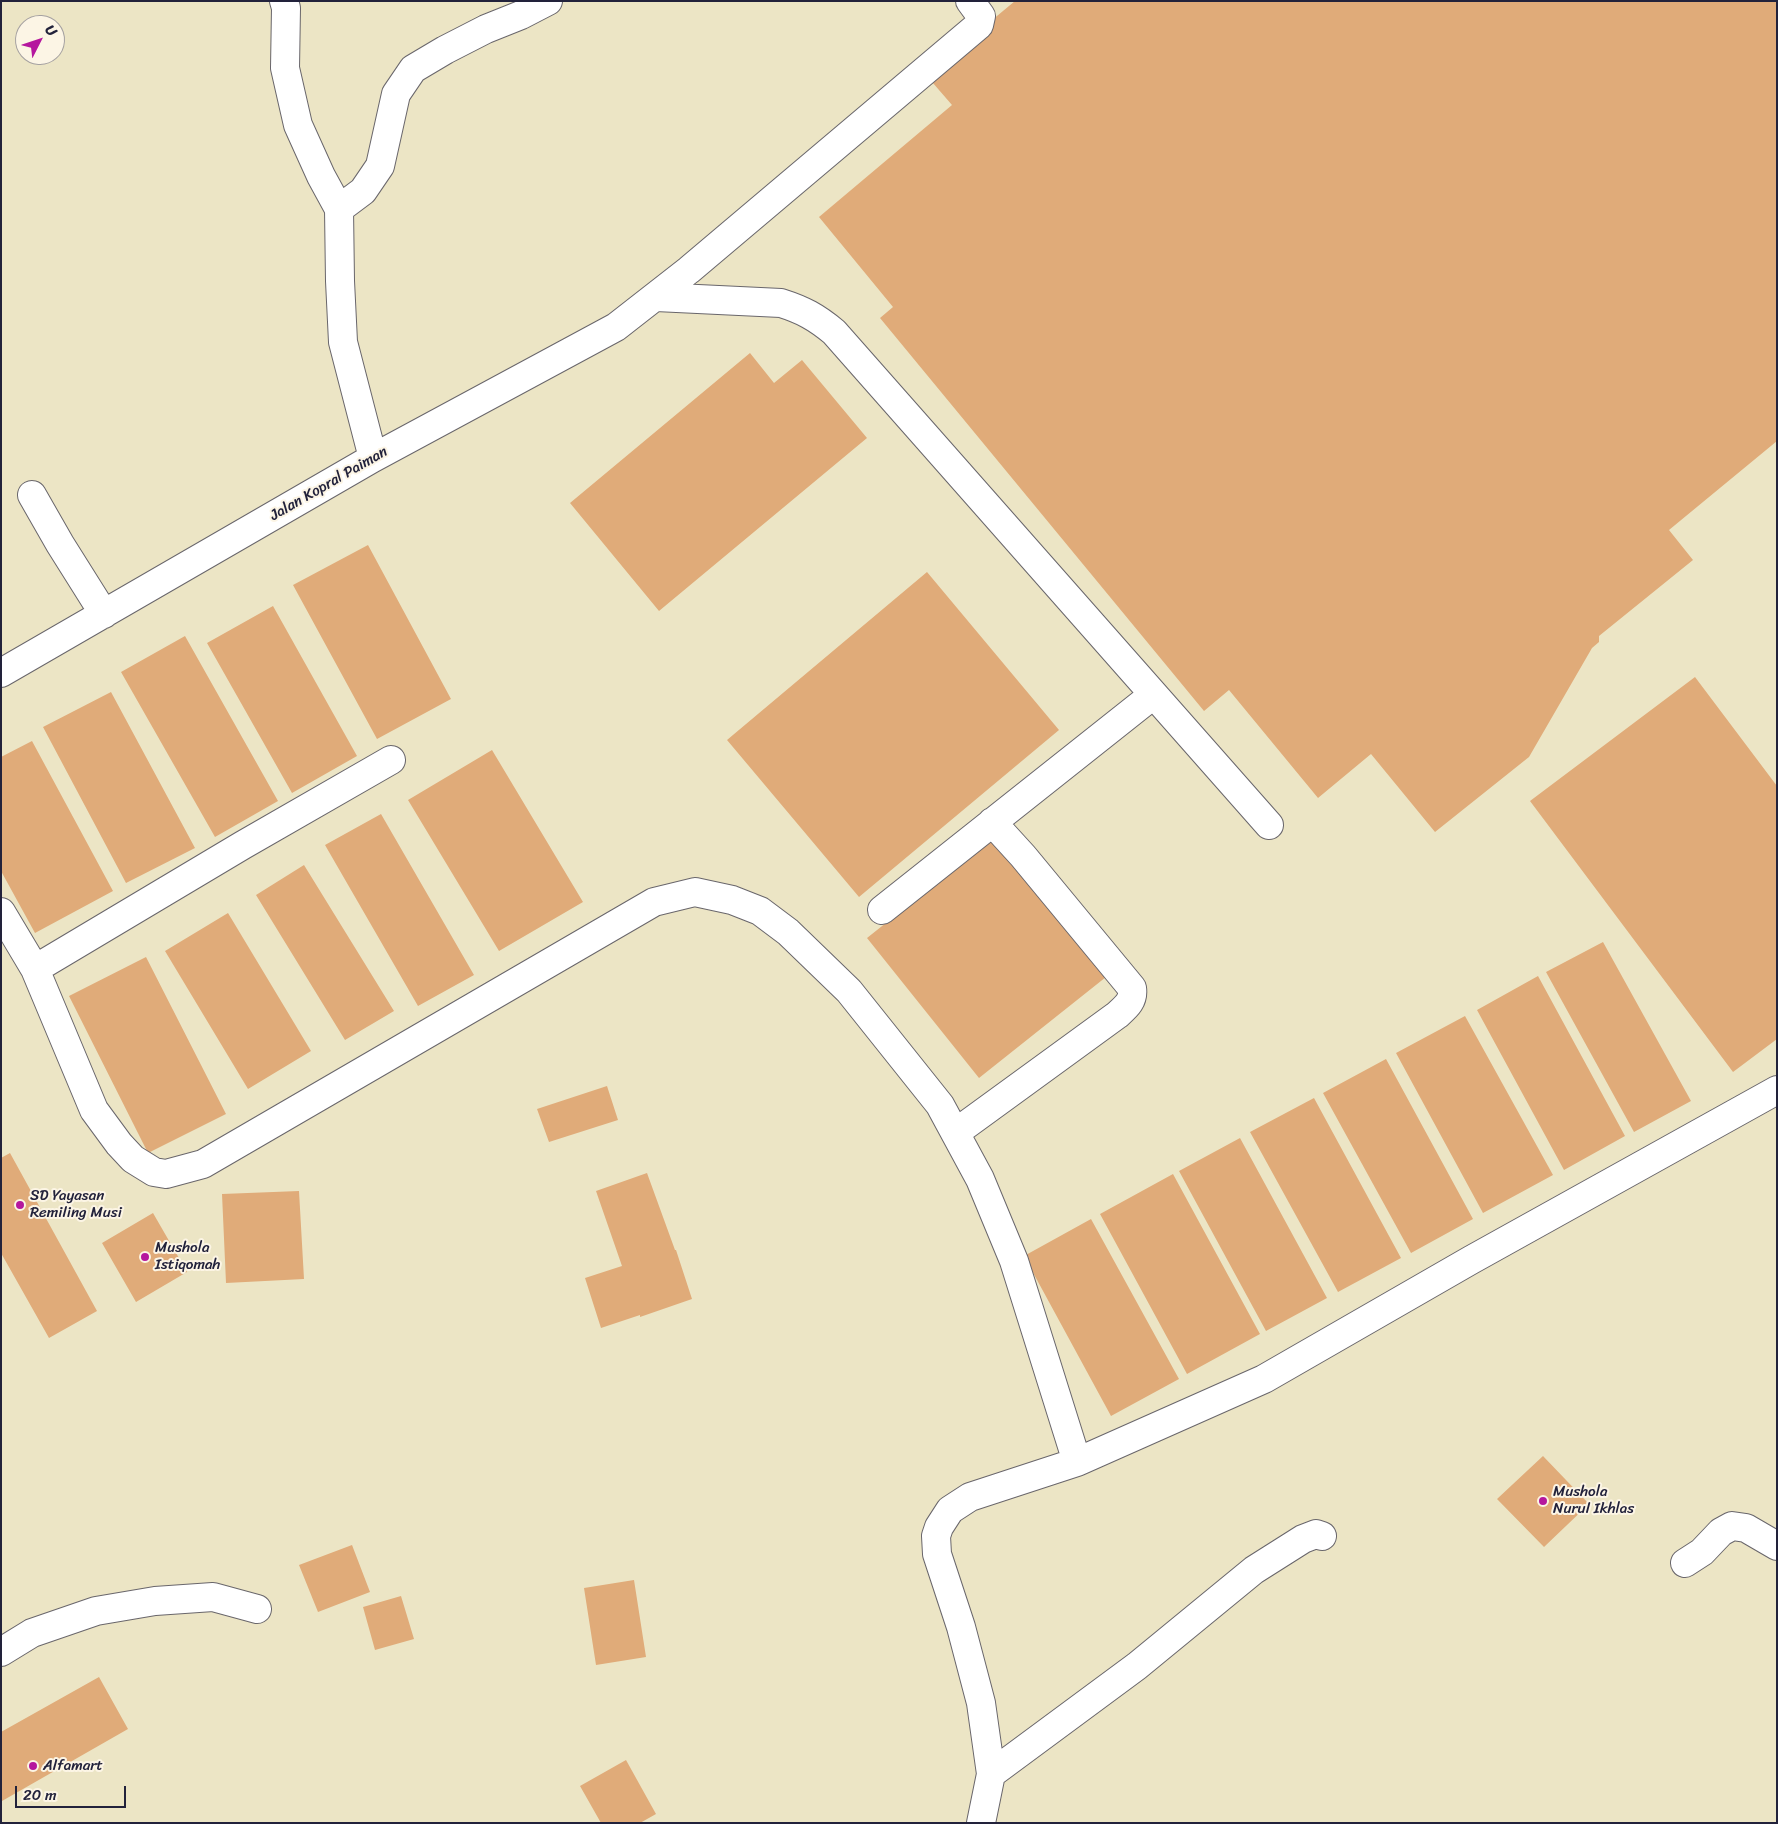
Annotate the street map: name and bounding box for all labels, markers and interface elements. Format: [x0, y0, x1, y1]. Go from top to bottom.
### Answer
north arrow [15, 15, 65, 65]
text: U [38, 19, 63, 42]
street label: Jalan Kopral Paiman [267, 443, 391, 525]
place label: SD Yayasan Remiling Musi [30, 1187, 122, 1222]
marker: SD Yayasan Remiling Musi [14, 1199, 26, 1211]
place label: Mushola Istiqomah [155, 1239, 220, 1274]
marker: Mushola Istiqomah [139, 1251, 151, 1263]
place label: Mushola Nurul Ikhlas [1553, 1483, 1634, 1518]
marker: Mushola Nurul Ikhlas [1537, 1495, 1549, 1507]
place label: Alfamart [43, 1757, 103, 1775]
marker: Alfamart [27, 1760, 39, 1772]
scale bar [18, 1776, 129, 1808]
text: 20 m [23, 1782, 57, 1808]

